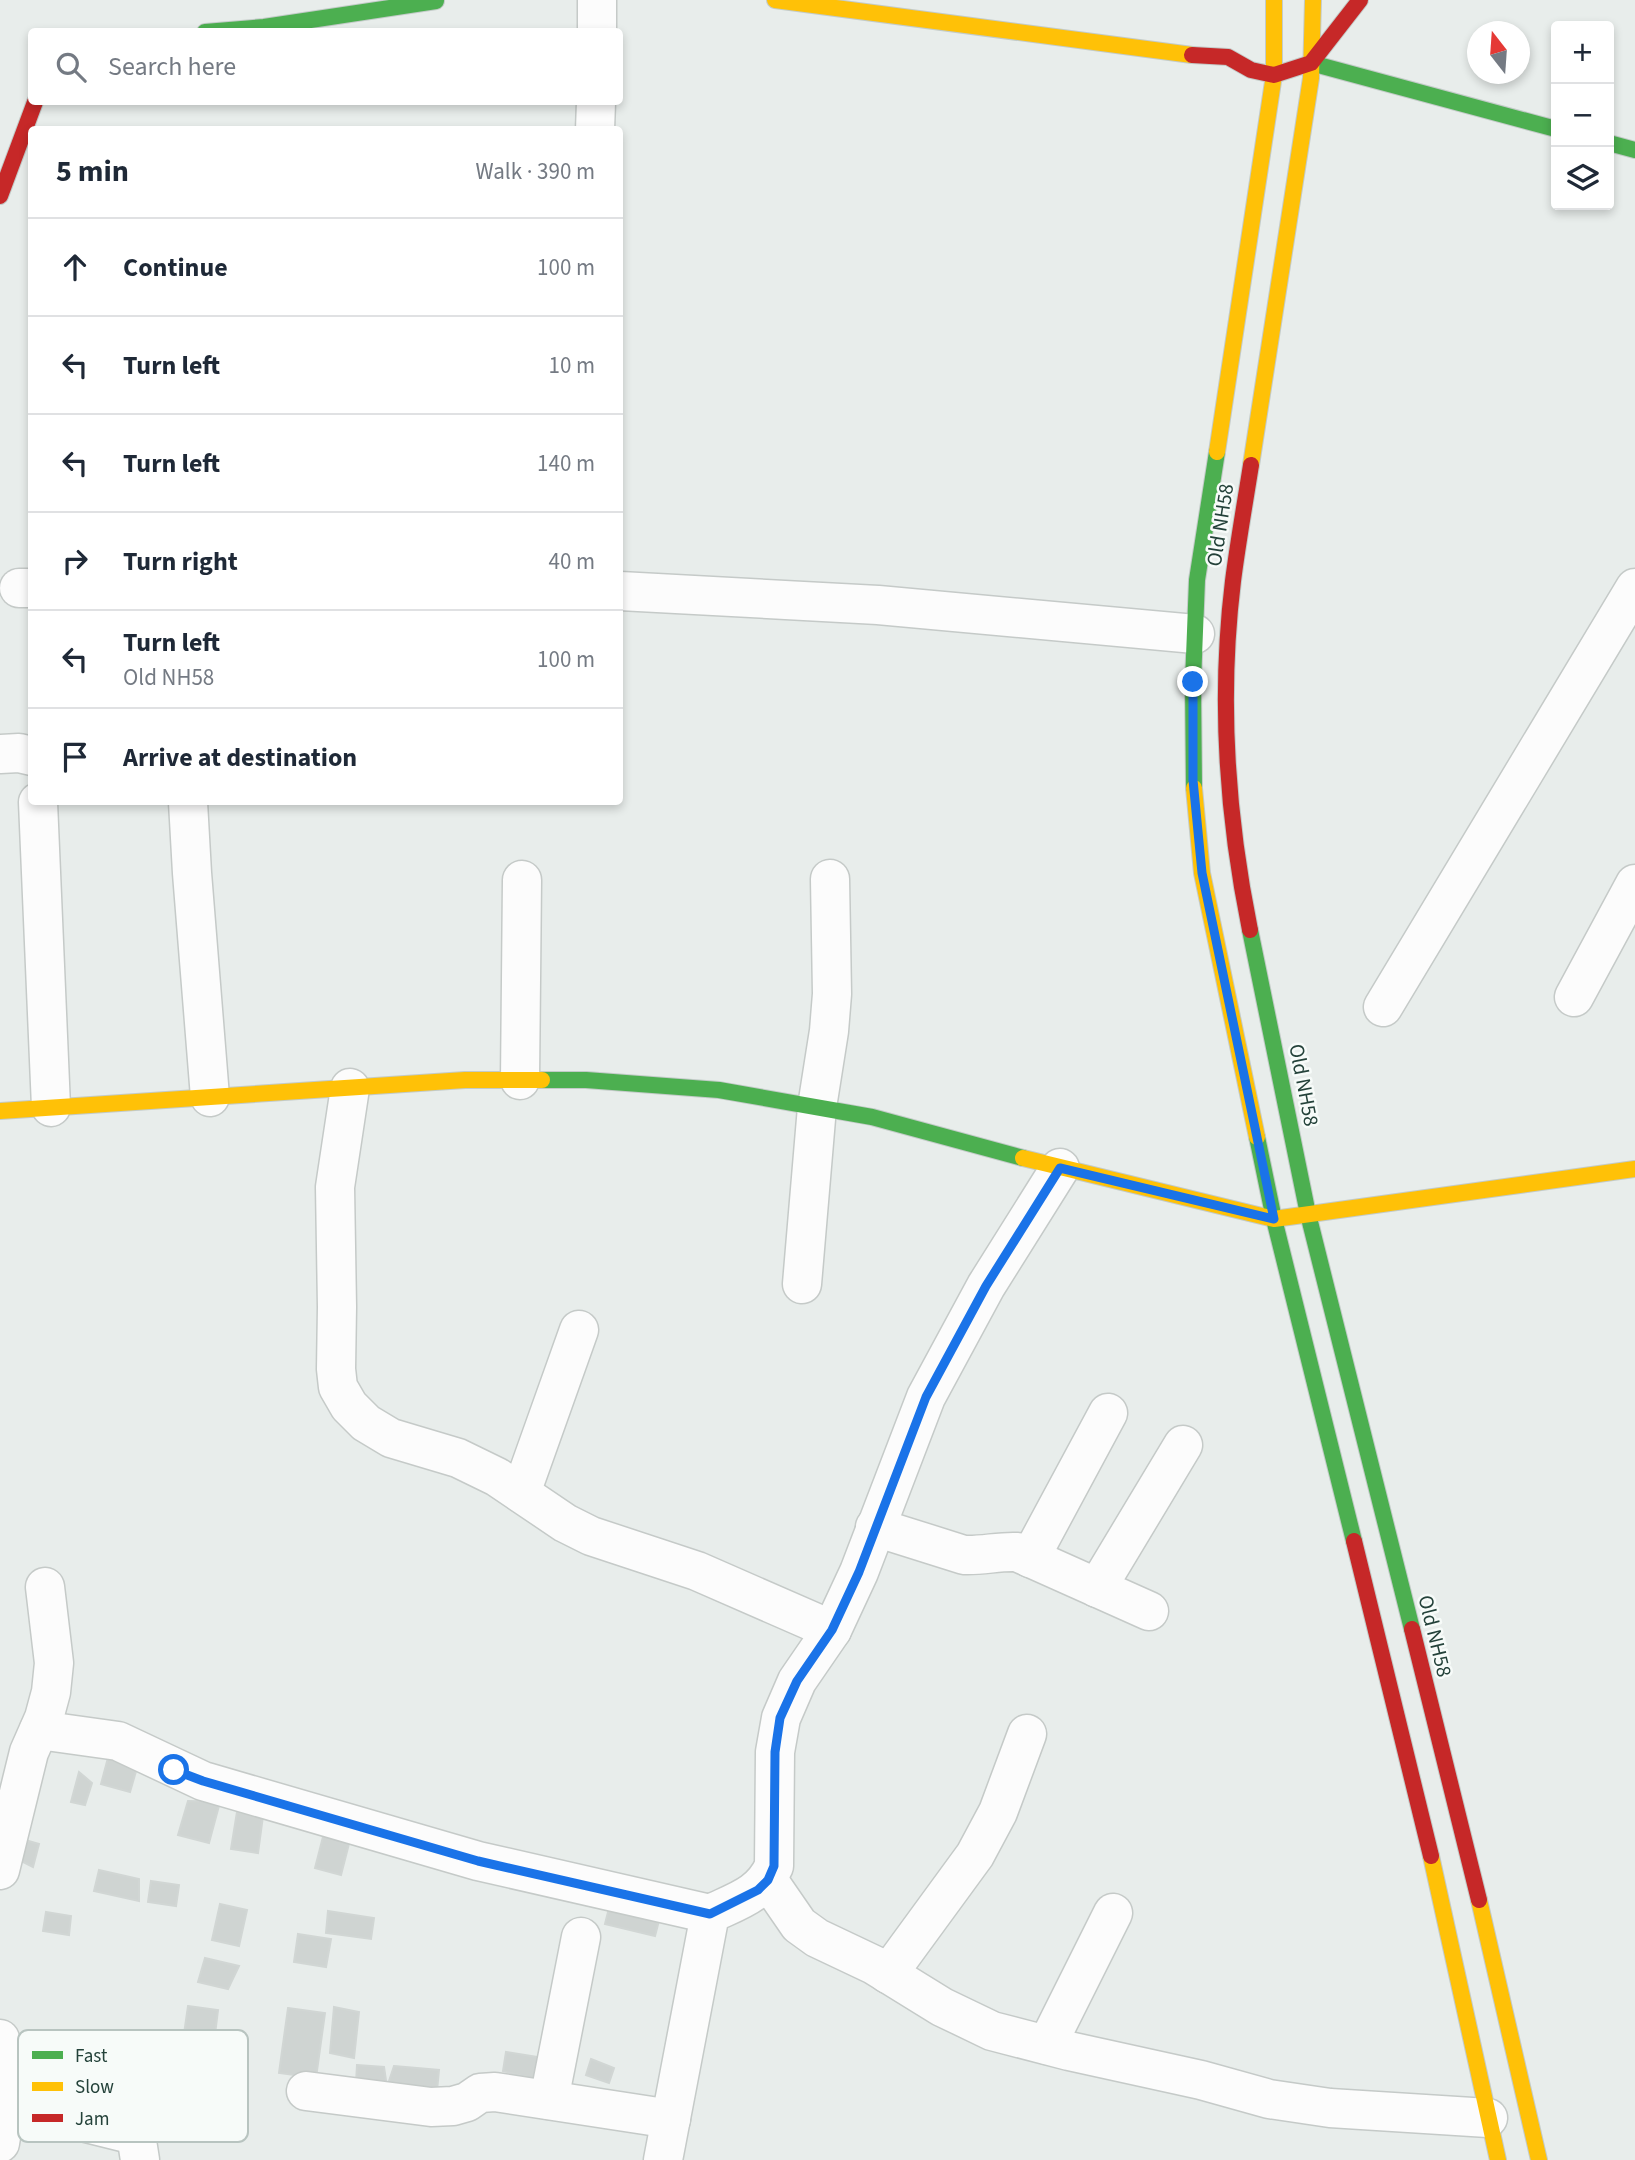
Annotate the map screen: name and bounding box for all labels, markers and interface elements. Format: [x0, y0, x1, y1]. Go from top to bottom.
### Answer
north arrow [1467, 21, 1530, 84]
map controls [1551, 21, 1614, 210]
button: + [1551, 21, 1614, 84]
search box [28, 28, 623, 105]
icon: search [52, 48, 90, 86]
text: Search here [108, 48, 236, 85]
button: − [1551, 84, 1614, 147]
button: layers [1551, 147, 1614, 210]
text: 5 min [56, 150, 129, 193]
text: Walk · 390 m [476, 155, 595, 188]
icon: ahead [56, 248, 94, 286]
text: Continue [123, 249, 228, 286]
text: 100 m [537, 251, 595, 284]
icon: left [56, 346, 94, 384]
text: Turn left [123, 347, 220, 384]
text: 10 m [548, 349, 595, 382]
icon: left [56, 444, 94, 482]
text: Turn left [123, 445, 220, 482]
text: 140 m [537, 447, 595, 480]
street label: Old NH58 [1199, 482, 1241, 568]
icon: right [56, 542, 94, 580]
text: Turn right [123, 543, 238, 580]
text: 40 m [548, 545, 595, 578]
text: Turn left [123, 624, 220, 661]
icon: left [56, 640, 94, 678]
text: 100 m [537, 643, 595, 676]
text: Old NH58 [123, 661, 214, 694]
route end [1177, 666, 1208, 697]
icon: arrive [56, 738, 94, 776]
text: Arrive at destination [123, 739, 357, 776]
street label: Old NH58 [1281, 1041, 1327, 1129]
street label: Old NH58 [1410, 1592, 1460, 1680]
route start [158, 1754, 189, 1785]
legend [18, 2030, 248, 2142]
text: Fast [75, 2043, 108, 2070]
text: Slow [75, 2074, 114, 2101]
text: Jam [75, 2106, 109, 2133]

